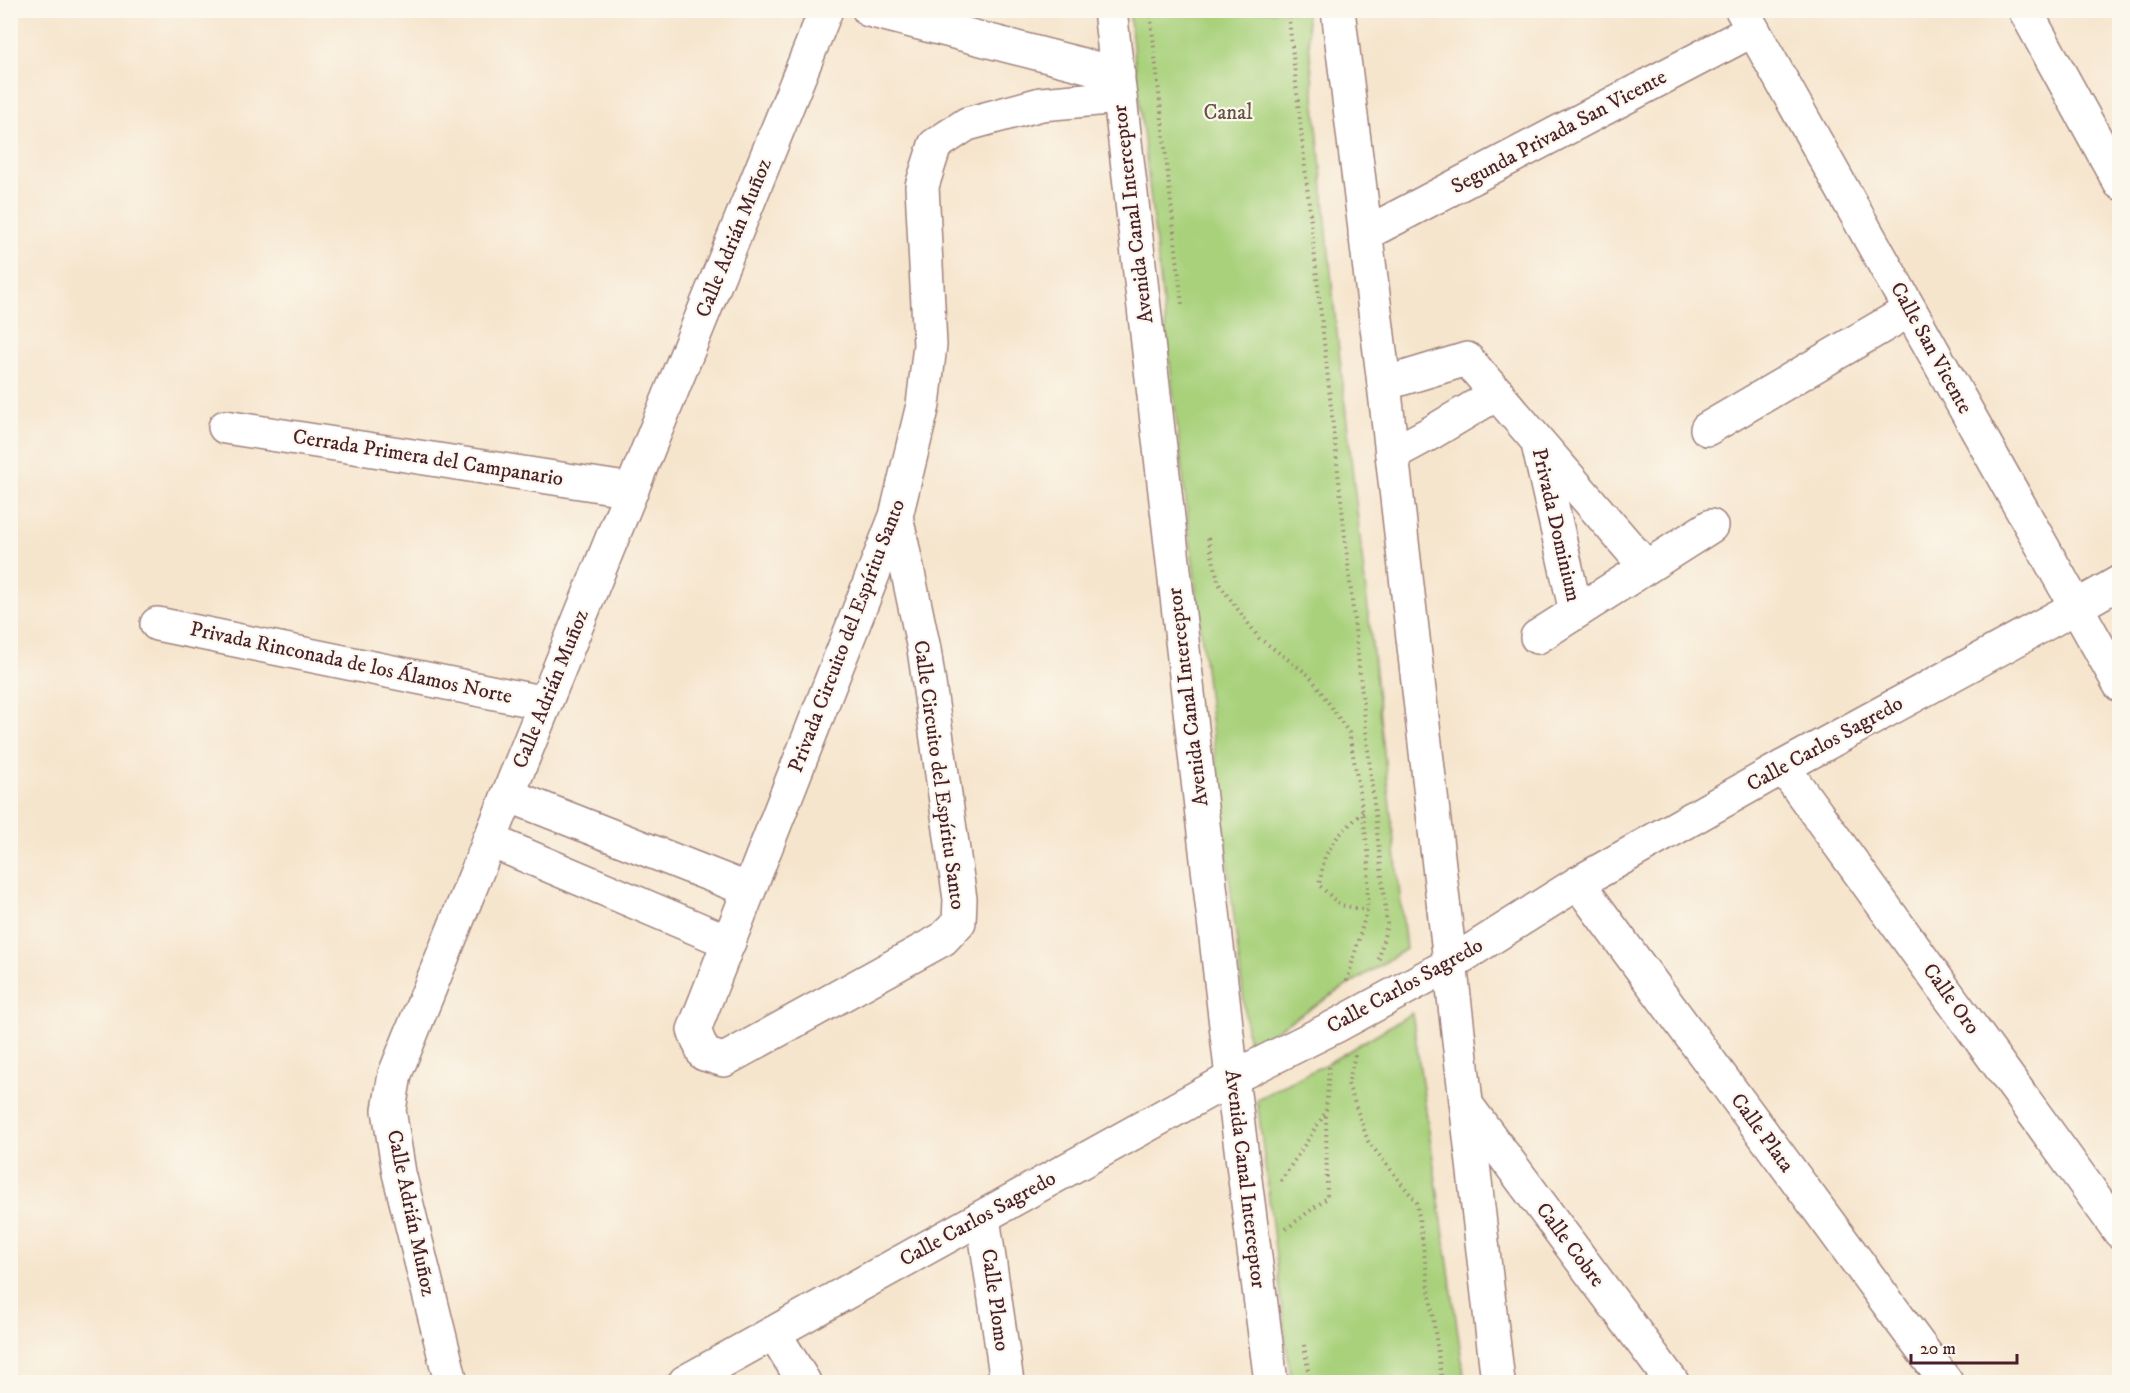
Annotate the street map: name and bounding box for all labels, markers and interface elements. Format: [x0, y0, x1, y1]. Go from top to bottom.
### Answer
street label: Segunda Privada San Vicente [1447, 64, 1671, 200]
park label: Canal [1203, 100, 1253, 126]
street label: Avenida Canal Interceptor [1107, 103, 1159, 325]
street label: Calle Adrián Muñoz [690, 155, 778, 321]
street label: Calle San Vicente [1884, 278, 1978, 419]
street label: Cerrada Primera del Campanario [291, 424, 565, 492]
street label: Privada Dominium [1526, 446, 1586, 605]
street label: Privada Circuito del Espíritu Santo [783, 496, 911, 776]
street label: Avenida Canal Interceptor [1162, 586, 1214, 808]
street label: Calle Adrián Muñoz [507, 606, 595, 772]
street label: Privada Rinconada de los Álamos Norte [188, 614, 515, 710]
street label: Calle Circuito del Espíritu Santo [907, 639, 971, 911]
street label: Calle Carlos Sagredo [1742, 690, 1908, 798]
street label: Calle Carlos Sagredo [1322, 932, 1488, 1040]
street label: Calle Oro [1917, 958, 1985, 1040]
street label: Avenida Canal Interceptor [1219, 1068, 1271, 1290]
street label: Calle Plata [1725, 1088, 1799, 1178]
street label: Calle Adrián Muñoz [381, 1127, 441, 1299]
street label: Calle Carlos Sagredo [895, 1165, 1061, 1273]
street label: Calle Cobre [1530, 1198, 1610, 1293]
street label: Calle Plomo [975, 1247, 1015, 1353]
scale bar [1911, 1327, 2018, 1365]
text: 20 m [1920, 1338, 1956, 1360]

